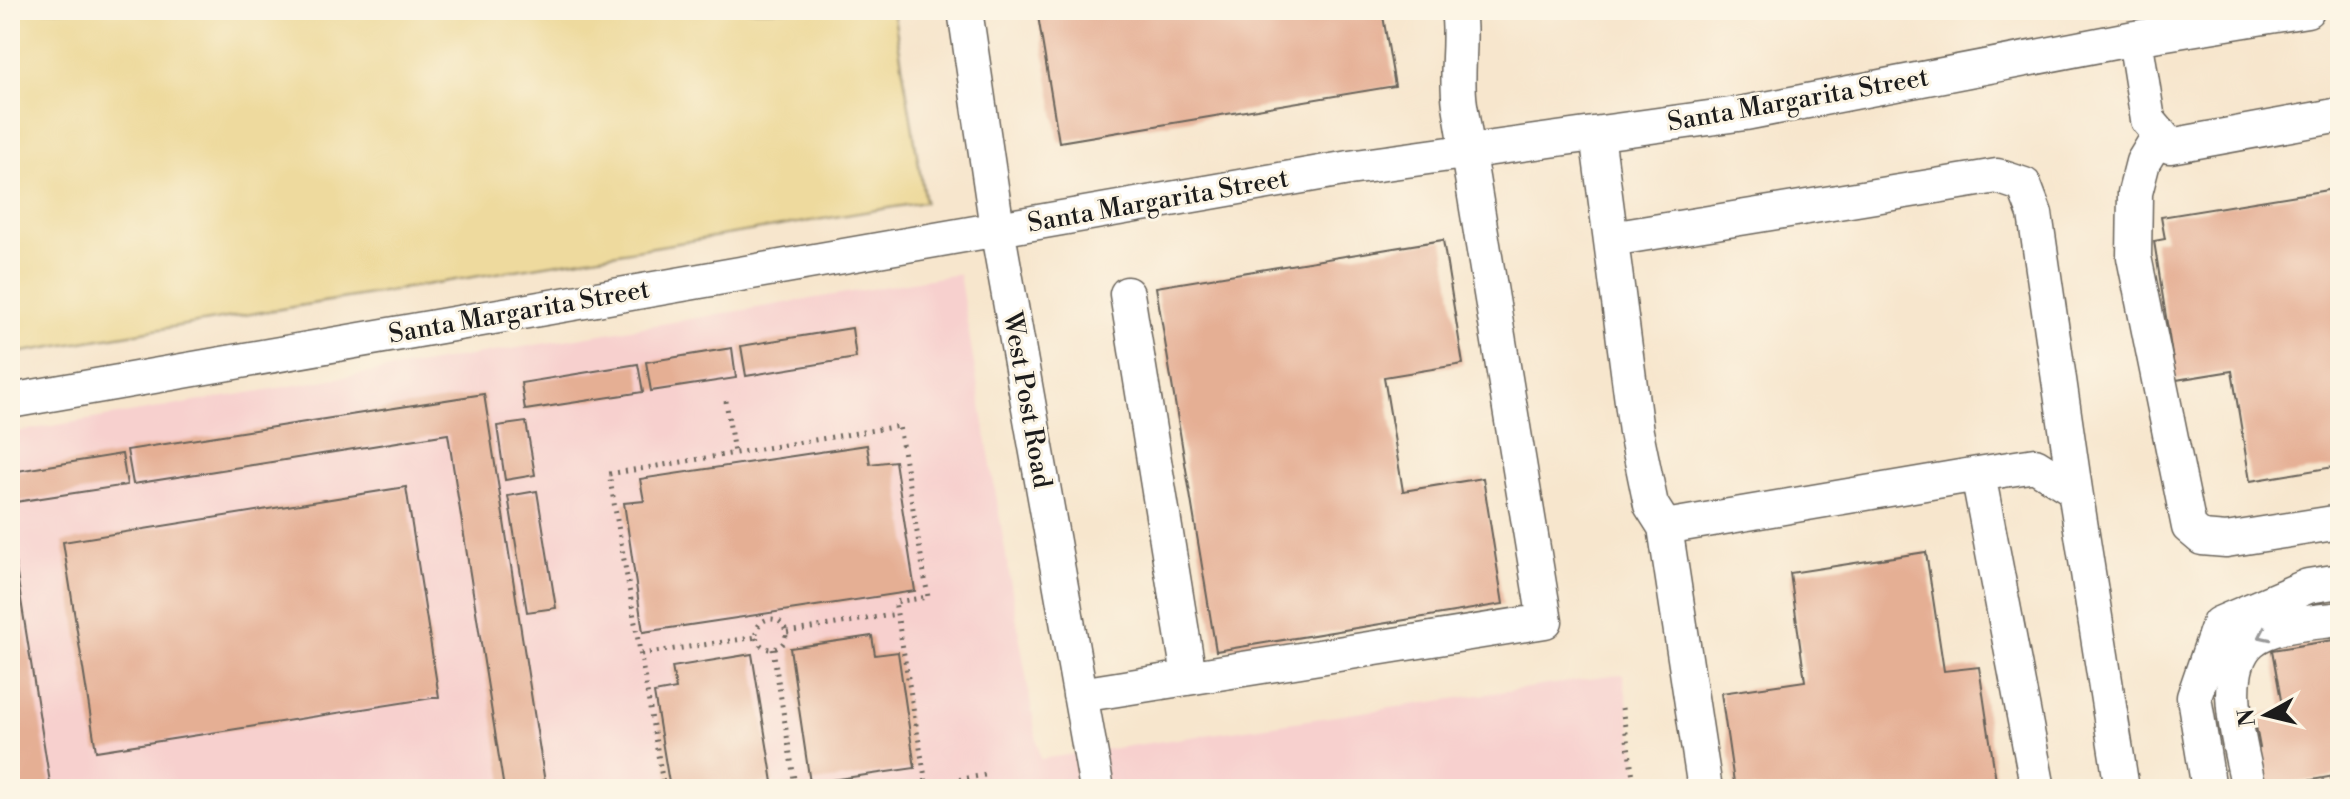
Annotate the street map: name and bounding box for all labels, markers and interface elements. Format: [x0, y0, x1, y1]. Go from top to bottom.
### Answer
street label: Santa Margarita Street [1665, 61, 1931, 139]
street label: Santa Margarita Street [1025, 162, 1291, 240]
street label: Santa Margarita Street [386, 273, 652, 351]
street label: West Post Road [996, 308, 1058, 491]
one-way arrow [2258, 625, 2273, 641]
north arrow [2226, 675, 2306, 755]
text: N [2233, 706, 2262, 728]

